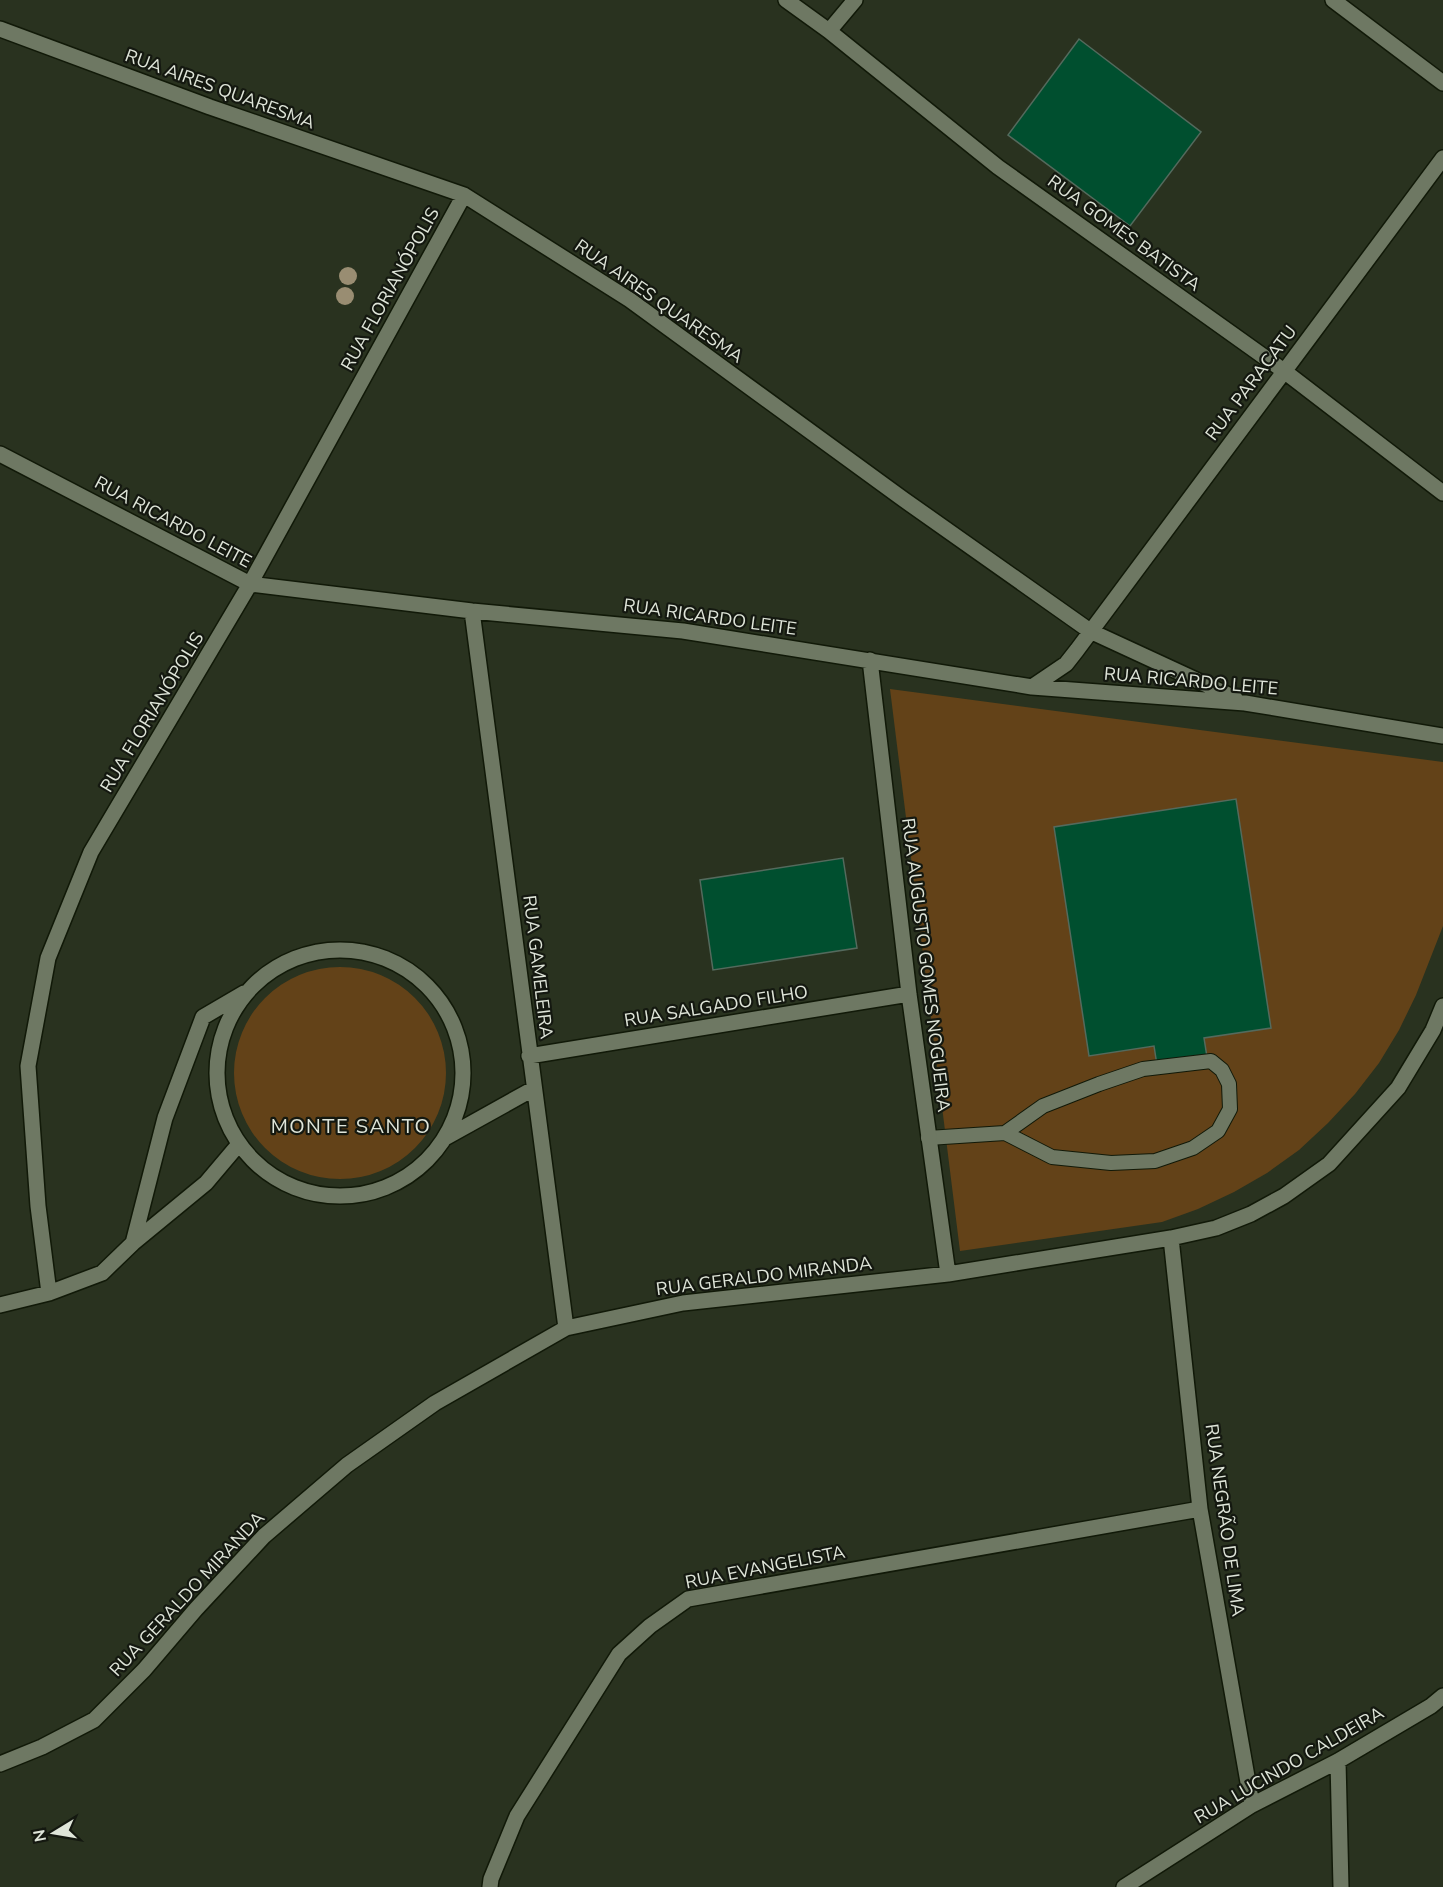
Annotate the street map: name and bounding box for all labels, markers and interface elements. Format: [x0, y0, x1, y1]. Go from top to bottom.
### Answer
street label: RUA AIRES QUARESMA [122, 43, 318, 135]
street label: RUA GOMES BATISTA [1043, 169, 1205, 297]
street label: RUA FLORIANÓPOLIS [335, 203, 445, 375]
street label: RUA AIRES QUARESMA [570, 234, 748, 368]
street label: RUA PARACATU [1200, 321, 1302, 445]
street label: RUA RICARDO LEITE [90, 470, 256, 574]
street label: RUA RICARDO LEITE [622, 593, 798, 641]
street label: RUA FLORIANÓPOLIS [95, 627, 209, 797]
street label: RUA RICARDO LEITE [1103, 661, 1279, 701]
street label: RUA AUGUSTO GOMES NOGUEIRA [896, 817, 956, 1113]
street label: RUA GAMELEIRA [517, 894, 559, 1040]
street label: RUA SALGADO FILHO [622, 980, 810, 1032]
district label: MONTE SANTO [271, 1113, 431, 1140]
street label: RUA GERALDO MIRANDA [655, 1251, 873, 1301]
street label: RUA NEGRÃO DE LIMA [1200, 1422, 1250, 1618]
street label: RUA GERALDO MIRANDA [104, 1506, 270, 1682]
street label: RUA EVANGELISTA [683, 1540, 847, 1594]
street label: RUA LUCINDO CALDEIRA [1190, 1701, 1388, 1829]
north arrow [24, 1803, 84, 1863]
text: N [28, 1828, 52, 1844]

